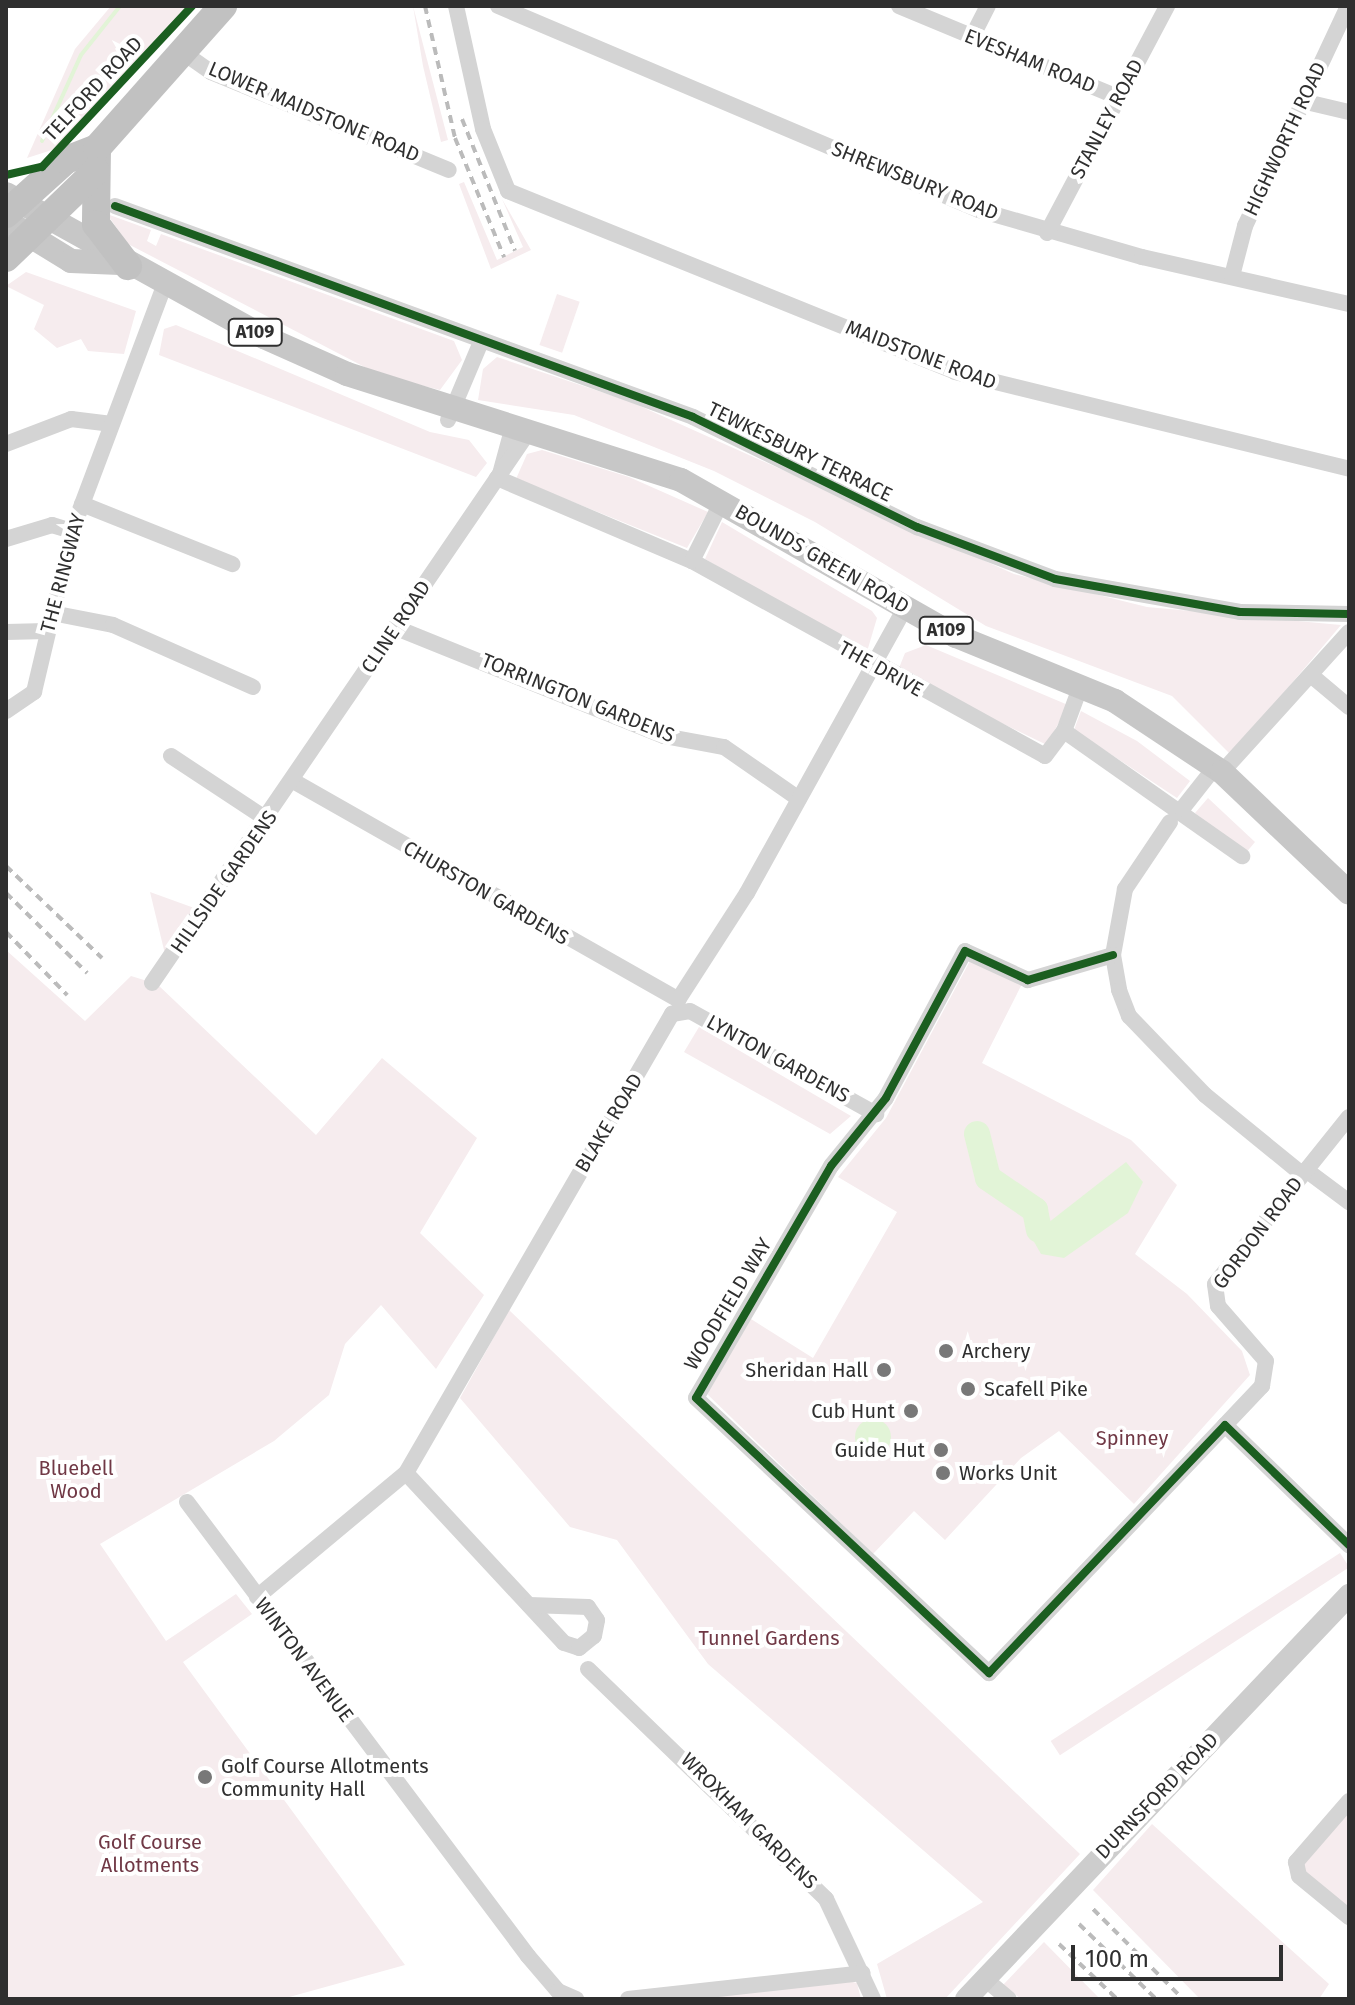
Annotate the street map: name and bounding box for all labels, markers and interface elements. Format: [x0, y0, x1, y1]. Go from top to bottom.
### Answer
street label: EVESHAM ROAD [961, 24, 1099, 98]
street label: TELFORD ROAD [38, 32, 148, 146]
street label: STANLEY ROAD [1065, 55, 1149, 183]
street label: LOWER MAIDSTONE ROAD [205, 57, 423, 167]
street label: HIGHWORTH ROAD [1239, 58, 1331, 220]
street label: SHREWSBURY ROAD [828, 137, 1002, 225]
street label: MAIDSTONE ROAD [842, 315, 1000, 395]
road number: A109 [227, 318, 283, 346]
street label: TEWKESBURY TERRACE [704, 397, 896, 507]
street label: BOUNDS GREEN ROAD [731, 499, 913, 619]
street label: THE RINGWAY [36, 511, 90, 635]
street label: CLINE ROAD [356, 576, 436, 678]
road number: A109 [918, 616, 974, 644]
street label: THE DRIVE [835, 636, 927, 702]
street label: TORRINGTON GARDENS [478, 648, 678, 748]
street label: HILLSIDE GARDENS [166, 806, 282, 958]
street label: CHURSTON GARDENS [399, 836, 573, 950]
street label: LYNTON GARDENS [702, 1010, 854, 1108]
street label: BLAKE ROAD [570, 1069, 648, 1177]
street label: GORDON ROAD [1208, 1172, 1308, 1294]
street label: WOODFIELD WAY [679, 1234, 777, 1374]
place label: Archery [962, 1339, 1030, 1363]
marker: Archery [937, 1342, 955, 1360]
place label: Sheridan Hall [745, 1358, 868, 1382]
marker: Sheridan Hall [875, 1361, 893, 1379]
place label: Scafell Pike [984, 1377, 1088, 1401]
marker: Scafell Pike [959, 1380, 977, 1398]
place label: Cub Hunt [811, 1399, 895, 1423]
marker: Cub Hunt [902, 1402, 920, 1420]
park label: Spinney [1096, 1426, 1168, 1450]
place label: Guide Hut [834, 1438, 925, 1462]
marker: Guide Hut [932, 1441, 950, 1459]
park label: Bluebell Wood [38, 1457, 114, 1504]
place label: Works Unit [959, 1461, 1057, 1485]
marker: Works Unit [934, 1464, 952, 1482]
street label: WINTON AVENUE [250, 1593, 358, 1727]
park label: Tunnel Gardens [698, 1626, 840, 1650]
street label: DURNSFORD ROAD [1091, 1728, 1223, 1864]
street label: WROXHAM GARDENS [676, 1748, 822, 1894]
place label: Golf Course Allotments Community Hall [221, 1754, 429, 1801]
marker: Golf Course Allotments Community Hall [196, 1768, 214, 1786]
park label: Golf Course Allotments [98, 1831, 202, 1878]
scale bar [1075, 1929, 1287, 1979]
text: 100 m [1085, 1945, 1149, 1973]

